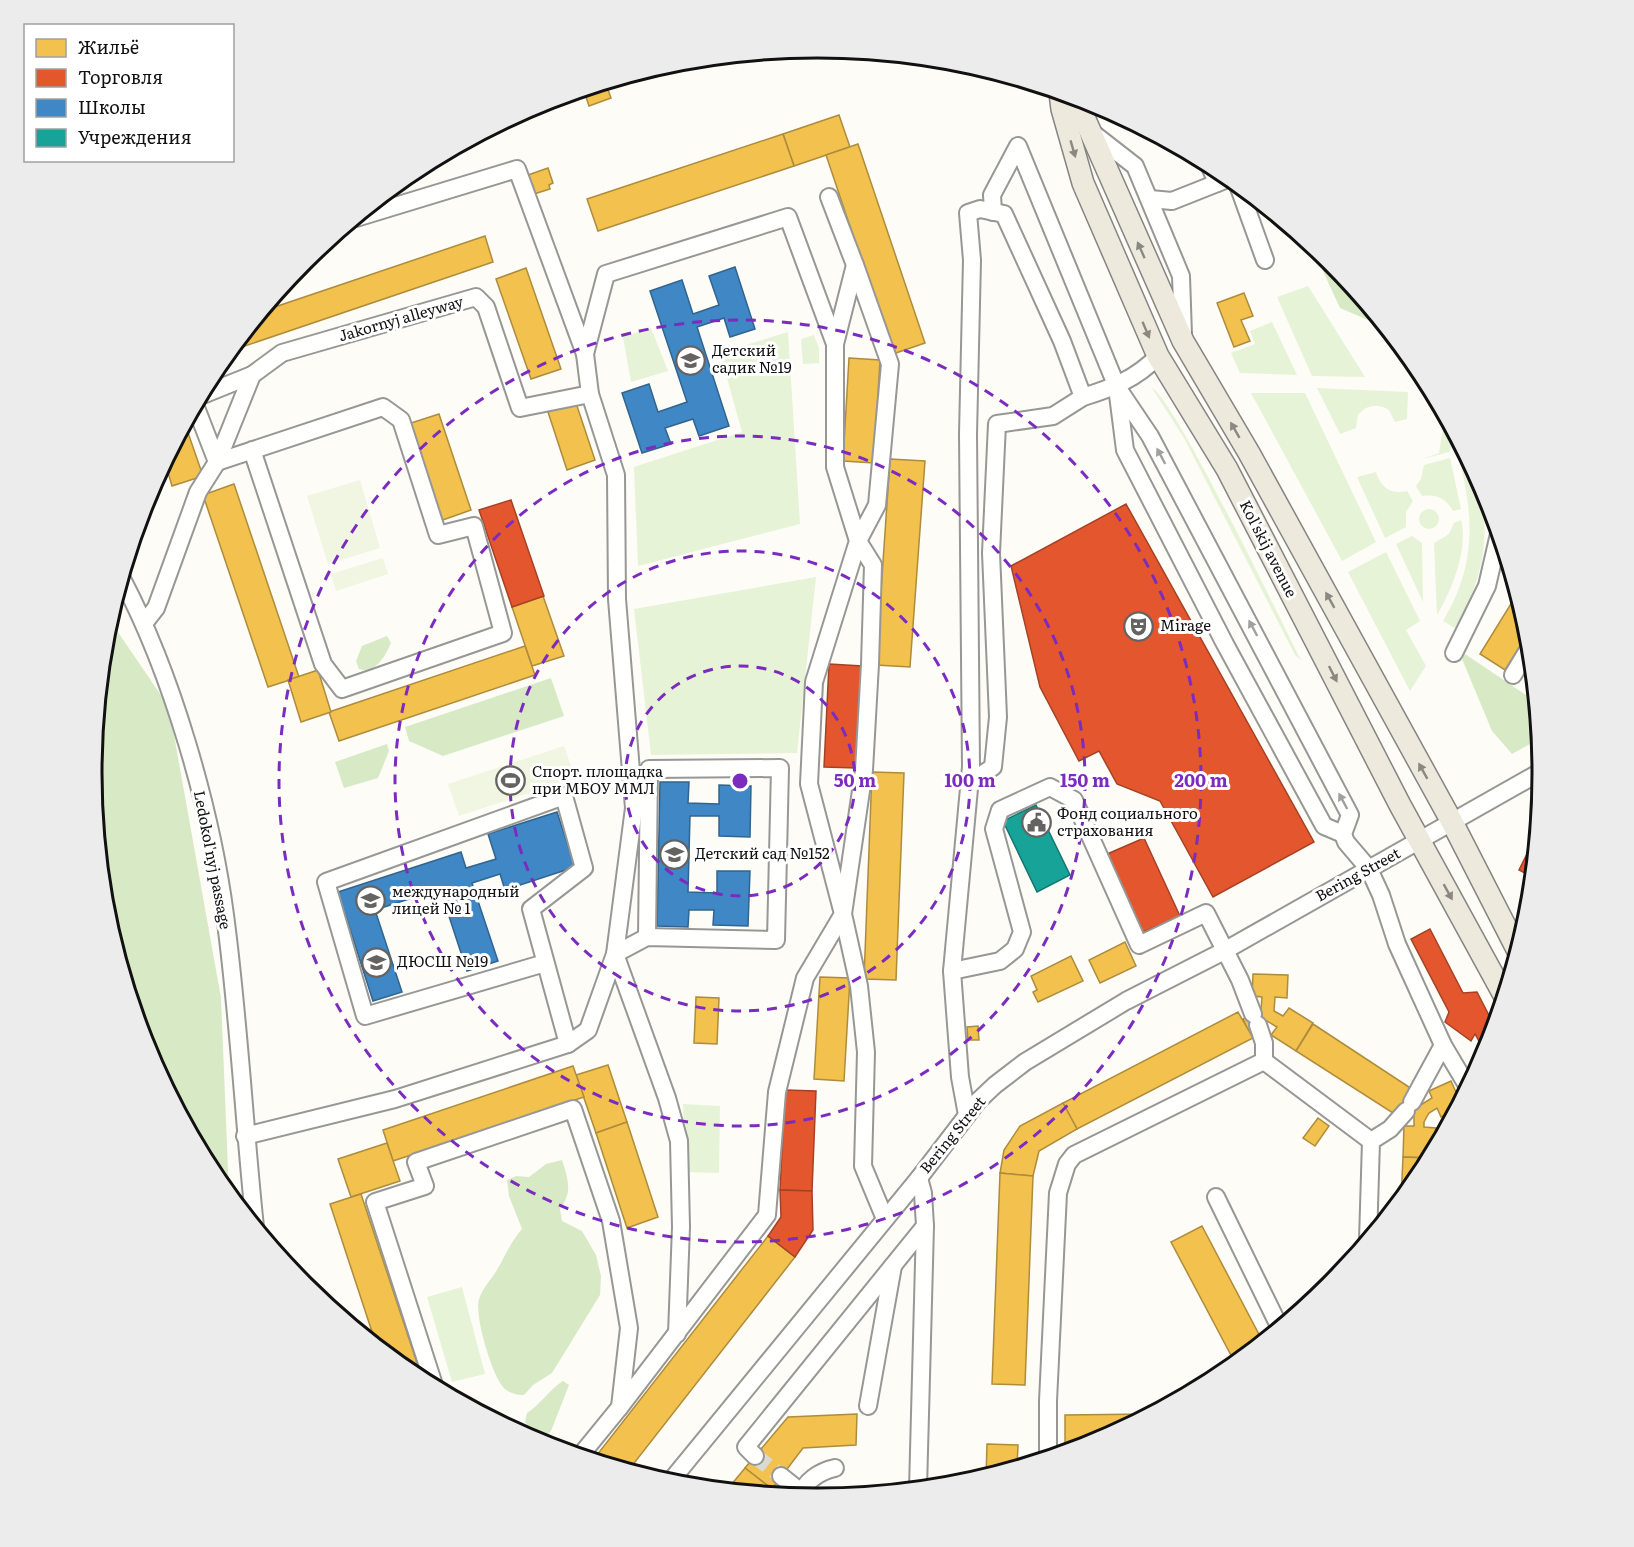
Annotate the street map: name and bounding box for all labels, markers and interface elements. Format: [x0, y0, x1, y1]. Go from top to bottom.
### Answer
legend [24, 24, 234, 162]
text: Жильё [78, 33, 139, 60]
text: Торговля [78, 63, 163, 90]
text: Школы [78, 93, 146, 120]
text: Учреждения [78, 123, 191, 150]
one-way arrow [1069, 140, 1078, 158]
one-way arrow [1137, 241, 1146, 258]
street label: Jakornyj alleyway [336, 289, 466, 346]
one-way arrow [1142, 321, 1152, 339]
place label: Детский садик №19 [712, 338, 792, 378]
school or university icon: Детский садик №19 [675, 344, 707, 376]
one-way arrow [1230, 421, 1240, 438]
one-way arrow [1156, 448, 1166, 465]
street label: Kol'skij avenue [1235, 496, 1304, 601]
one-way arrow [1324, 592, 1335, 608]
theatre icon: Mirage [1123, 610, 1155, 642]
place label: Mirage [1160, 613, 1211, 636]
one-way arrow [1248, 620, 1258, 637]
one-way arrow [1328, 666, 1338, 683]
place label: Спорт. площадка при МБОУ ММЛ [532, 759, 664, 799]
one-way arrow [1418, 762, 1428, 779]
sports icon: Спорт. площадка при МБОУ ММЛ [495, 765, 527, 797]
text: 50 m [834, 766, 876, 793]
text: 100 m [944, 766, 996, 793]
text: 150 m [1060, 766, 1110, 793]
text: 200 m [1174, 766, 1228, 793]
centre of rings [730, 771, 750, 791]
street label: Ledokol'nyj passage [189, 788, 238, 931]
one-way arrow [1338, 793, 1348, 810]
place label: Фонд социального страхования [1057, 801, 1198, 841]
public building icon: Фонд социального страхования [1020, 807, 1052, 839]
school or university icon: Детский сад №152 [658, 838, 690, 870]
place label: Детский сад №152 [695, 841, 830, 864]
street label: Bering Street [1311, 841, 1404, 906]
place label: международный лицей № 1 [392, 879, 519, 919]
one-way arrow [1443, 883, 1453, 900]
school or university icon: международный лицей № 1 [355, 885, 387, 917]
school or university icon: ДЮСШ №19 [360, 946, 392, 978]
place label: ДЮСШ №19 [397, 949, 488, 972]
street label: Bering Street [913, 1090, 990, 1178]

